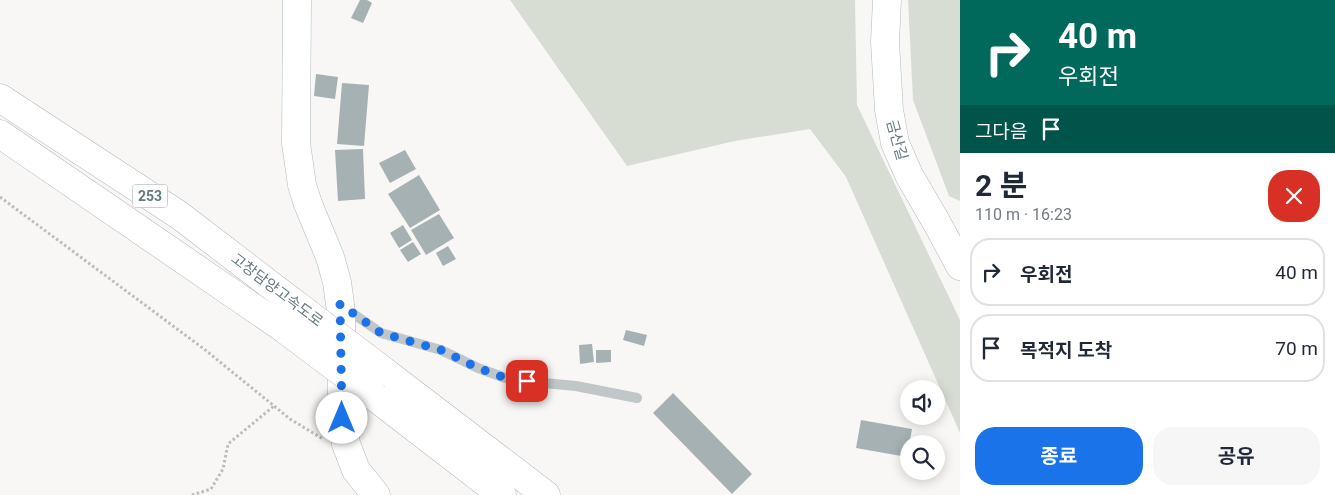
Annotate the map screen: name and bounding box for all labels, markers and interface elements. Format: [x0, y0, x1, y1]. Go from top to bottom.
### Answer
text: 40 m [1058, 16, 1137, 57]
icon: right [975, 20, 1040, 85]
text: 우회전 [1058, 64, 1119, 89]
icon: arrive [1037, 115, 1065, 143]
street label: 금산길 [883, 118, 911, 162]
text: 그다음 [975, 120, 1027, 143]
text: 2 분 [975, 168, 1027, 203]
button: close [1268, 170, 1320, 222]
road number: 253 [132, 185, 168, 208]
text: 110 m · 16:23 [975, 205, 1072, 224]
street label: 고창담양고속도로 [227, 250, 327, 330]
icon: right [977, 258, 1005, 286]
text: 40 m [1275, 261, 1318, 284]
text: 우회전 [1020, 263, 1072, 286]
icon: arrive [977, 334, 1005, 362]
text: 70 m [1275, 337, 1318, 360]
text: 목적지 도착 [1020, 339, 1112, 362]
pin [506, 360, 548, 402]
icon: arrive [513, 367, 541, 395]
map controls [900, 380, 945, 480]
button: sound [900, 380, 945, 425]
position arrow [315, 391, 367, 443]
button: 종료 [975, 427, 1143, 485]
button: 공유 [1153, 427, 1320, 485]
button: search [900, 435, 945, 480]

